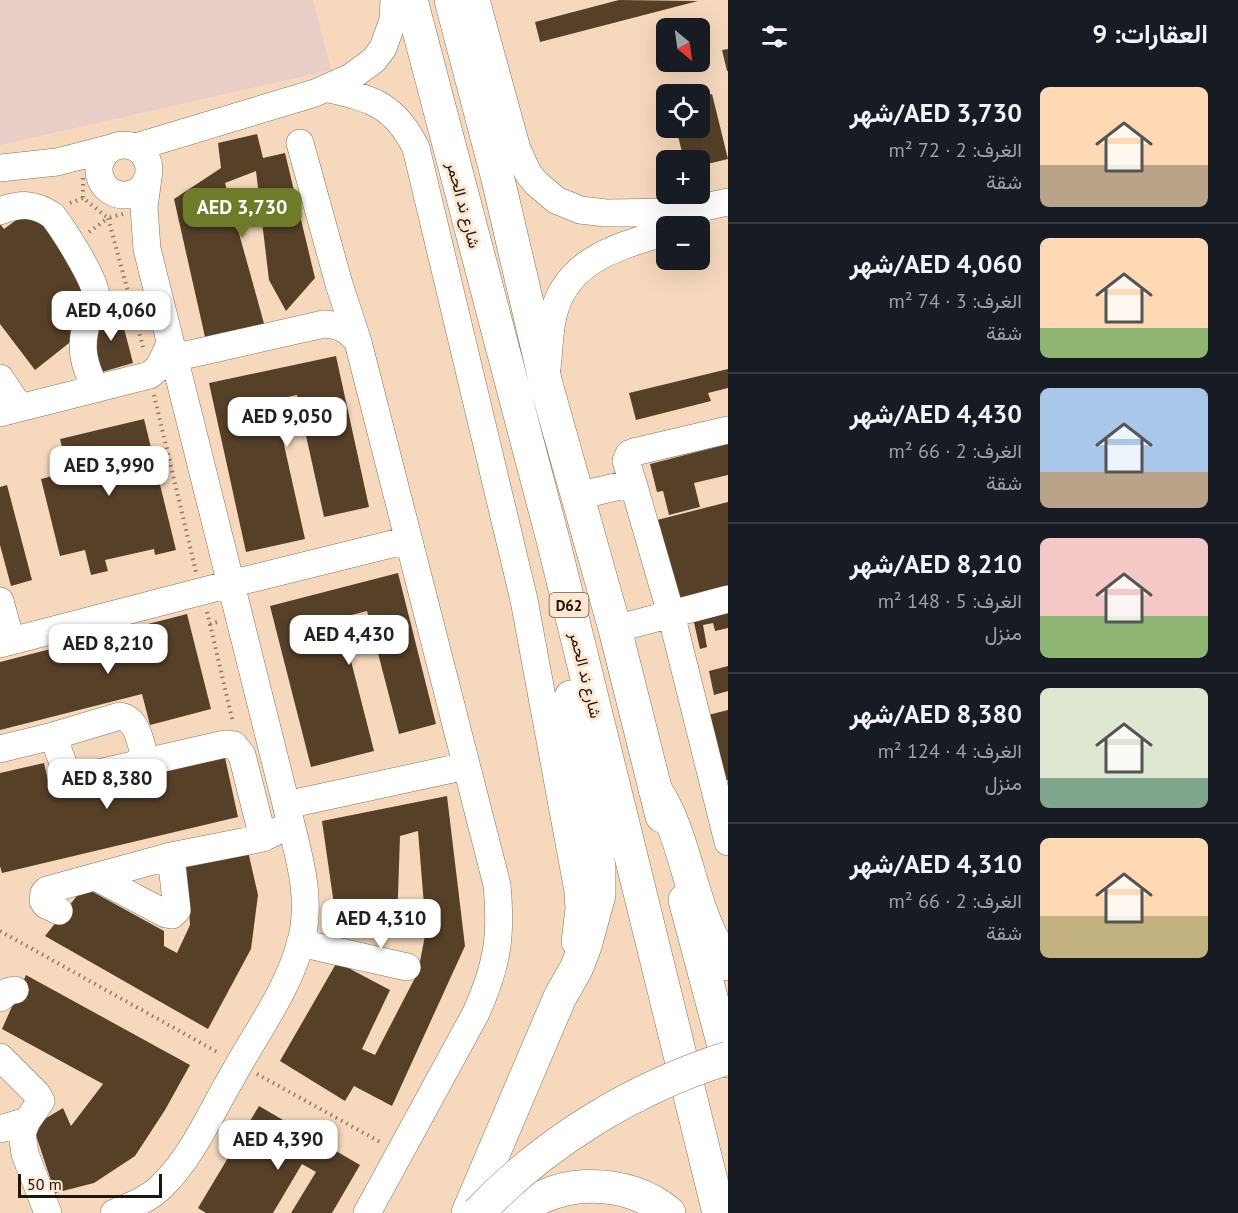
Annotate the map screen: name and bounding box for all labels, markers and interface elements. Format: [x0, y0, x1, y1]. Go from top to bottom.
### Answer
text: العقارات: 9 [1093, 17, 1208, 50]
north arrow [656, 18, 710, 72]
map controls [656, 18, 710, 270]
icon: filters [758, 20, 791, 53]
button: locate [656, 84, 710, 138]
text: AED 3,730/شهر [849, 96, 1022, 129]
icon: home [1088, 111, 1160, 183]
text: الغرف: 2 · 72 m² [889, 137, 1022, 163]
button: + [656, 150, 710, 204]
street label: شارع ند الحمر [441, 159, 485, 251]
text: شقة [986, 169, 1022, 195]
pin: AED 3,730 [173, 188, 311, 239]
text: AED 3,730 [197, 194, 287, 220]
button: − [656, 216, 710, 270]
text: AED 4,060/شهر [849, 247, 1022, 280]
icon: home [1088, 262, 1160, 334]
text: الغرف: 3 · 74 m² [889, 288, 1022, 314]
pin: AED 4,060 [42, 291, 180, 342]
text: AED 4,060 [66, 297, 156, 323]
text: شقة [986, 320, 1022, 346]
pin: AED 9,050 [218, 397, 356, 448]
text: AED 4,430/شهر [849, 397, 1022, 430]
text: AED 9,050 [242, 403, 332, 429]
icon: home [1088, 412, 1160, 484]
text: الغرف: 2 · 66 m² [889, 438, 1022, 464]
pin: AED 3,990 [40, 446, 178, 497]
text: AED 3,990 [64, 452, 154, 478]
text: شقة [986, 470, 1022, 496]
text: AED 8,210/شهر [849, 547, 1022, 580]
icon: home [1088, 562, 1160, 634]
text: الغرف: 5 · 148 m² [878, 588, 1022, 614]
road number: D62 [550, 593, 588, 617]
pin: AED 4,430 [280, 615, 418, 666]
text: منزل [985, 620, 1022, 646]
text: AED 4,430 [304, 621, 394, 647]
pin: AED 8,210 [39, 624, 177, 675]
street label: شارع ند الحمر [563, 629, 606, 721]
text: AED 8,210 [63, 630, 153, 656]
text: AED 8,380/شهر [849, 697, 1022, 730]
icon: home [1088, 712, 1160, 784]
text: الغرف: 4 · 124 m² [878, 738, 1022, 764]
pin: AED 8,380 [38, 759, 176, 810]
text: AED 8,380 [62, 765, 152, 791]
text: منزل [985, 770, 1022, 796]
text: AED 4,310/شهر [849, 847, 1022, 880]
icon: home [1088, 862, 1160, 934]
text: الغرف: 2 · 66 m² [889, 888, 1022, 914]
pin: AED 4,310 [312, 899, 450, 950]
text: AED 4,310 [336, 905, 426, 931]
text: شقة [986, 920, 1022, 946]
pin: AED 4,390 [209, 1120, 347, 1171]
text: AED 4,390 [233, 1126, 323, 1152]
scale bar [18, 1171, 162, 1198]
text: 50 m [27, 1174, 62, 1194]

